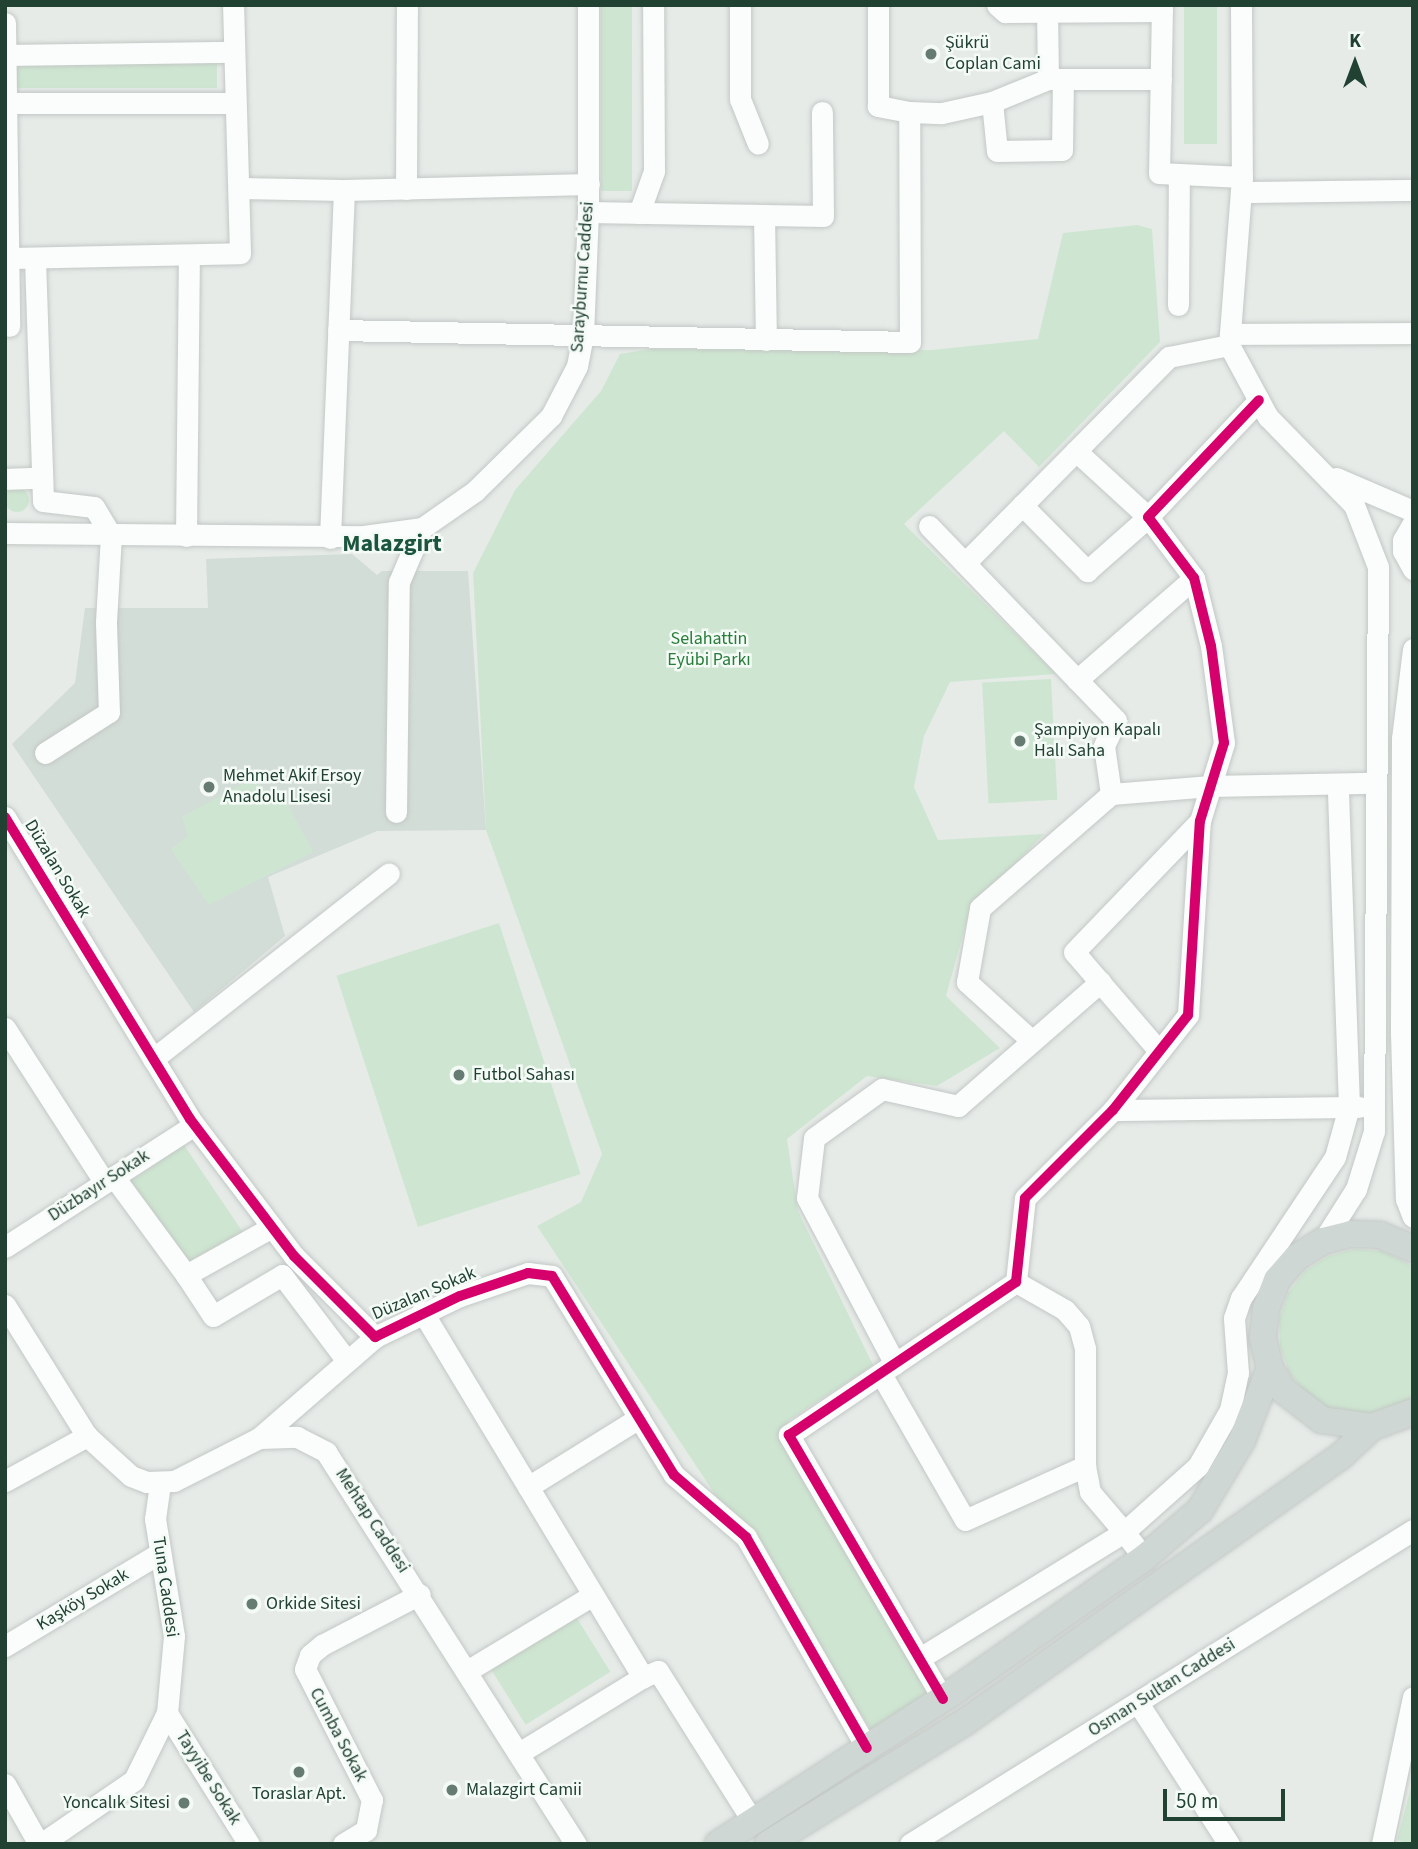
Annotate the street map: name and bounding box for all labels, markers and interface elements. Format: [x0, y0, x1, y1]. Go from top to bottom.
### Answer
north arrow [1320, 28, 1390, 98]
text: K [1349, 28, 1361, 55]
place label: Şükrü Coplan Cami [945, 33, 1041, 76]
marker: Şükrü Coplan Cami [923, 46, 939, 62]
street label: Sarayburnu Caddesi [567, 201, 599, 353]
district label: Malazgirt [342, 530, 442, 558]
park label: Selahattin Eyübi Parkı [667, 629, 751, 672]
place label: Şampiyon Kapalı Halı Saha [1034, 720, 1161, 762]
marker: Şampiyon Kapalı Halı Saha [1012, 733, 1028, 749]
place label: Mehmet Akif Ersoy Anadolu Lisesi [223, 766, 361, 808]
marker: Mehmet Akif Ersoy Anadolu Lisesi [201, 779, 217, 795]
street label: Düzalan Sokak [19, 816, 95, 922]
place label: Futbol Sahası [473, 1064, 575, 1086]
marker: Futbol Sahası [451, 1067, 467, 1083]
street label: Düzbayır Sokak [44, 1145, 154, 1227]
street label: Düzalan Sokak [369, 1262, 479, 1326]
street label: Mehtap Caddesi [330, 1465, 414, 1577]
street label: Tuna Caddesi [147, 1535, 183, 1639]
street label: Kaşköy Sokak [33, 1564, 133, 1636]
place label: Orkide Sitesi [266, 1593, 361, 1615]
marker: Orkide Sitesi [244, 1596, 260, 1612]
street label: Osman Sultan Caddesi [1084, 1634, 1240, 1742]
street label: Cumba Sokak [304, 1684, 372, 1786]
street label: Tayyibe Sokak [170, 1727, 246, 1829]
marker: Toraslar Apt. [291, 1764, 307, 1780]
scale bar [1166, 1776, 1288, 1820]
place label: Malazgirt Camii [466, 1779, 582, 1801]
marker: Malazgirt Camii [444, 1782, 460, 1798]
place label: Toraslar Apt. [252, 1783, 346, 1805]
text: 50 m [1176, 1786, 1218, 1816]
place label: Yoncalık Sitesi [63, 1792, 170, 1814]
marker: Yoncalık Sitesi [176, 1795, 192, 1811]

